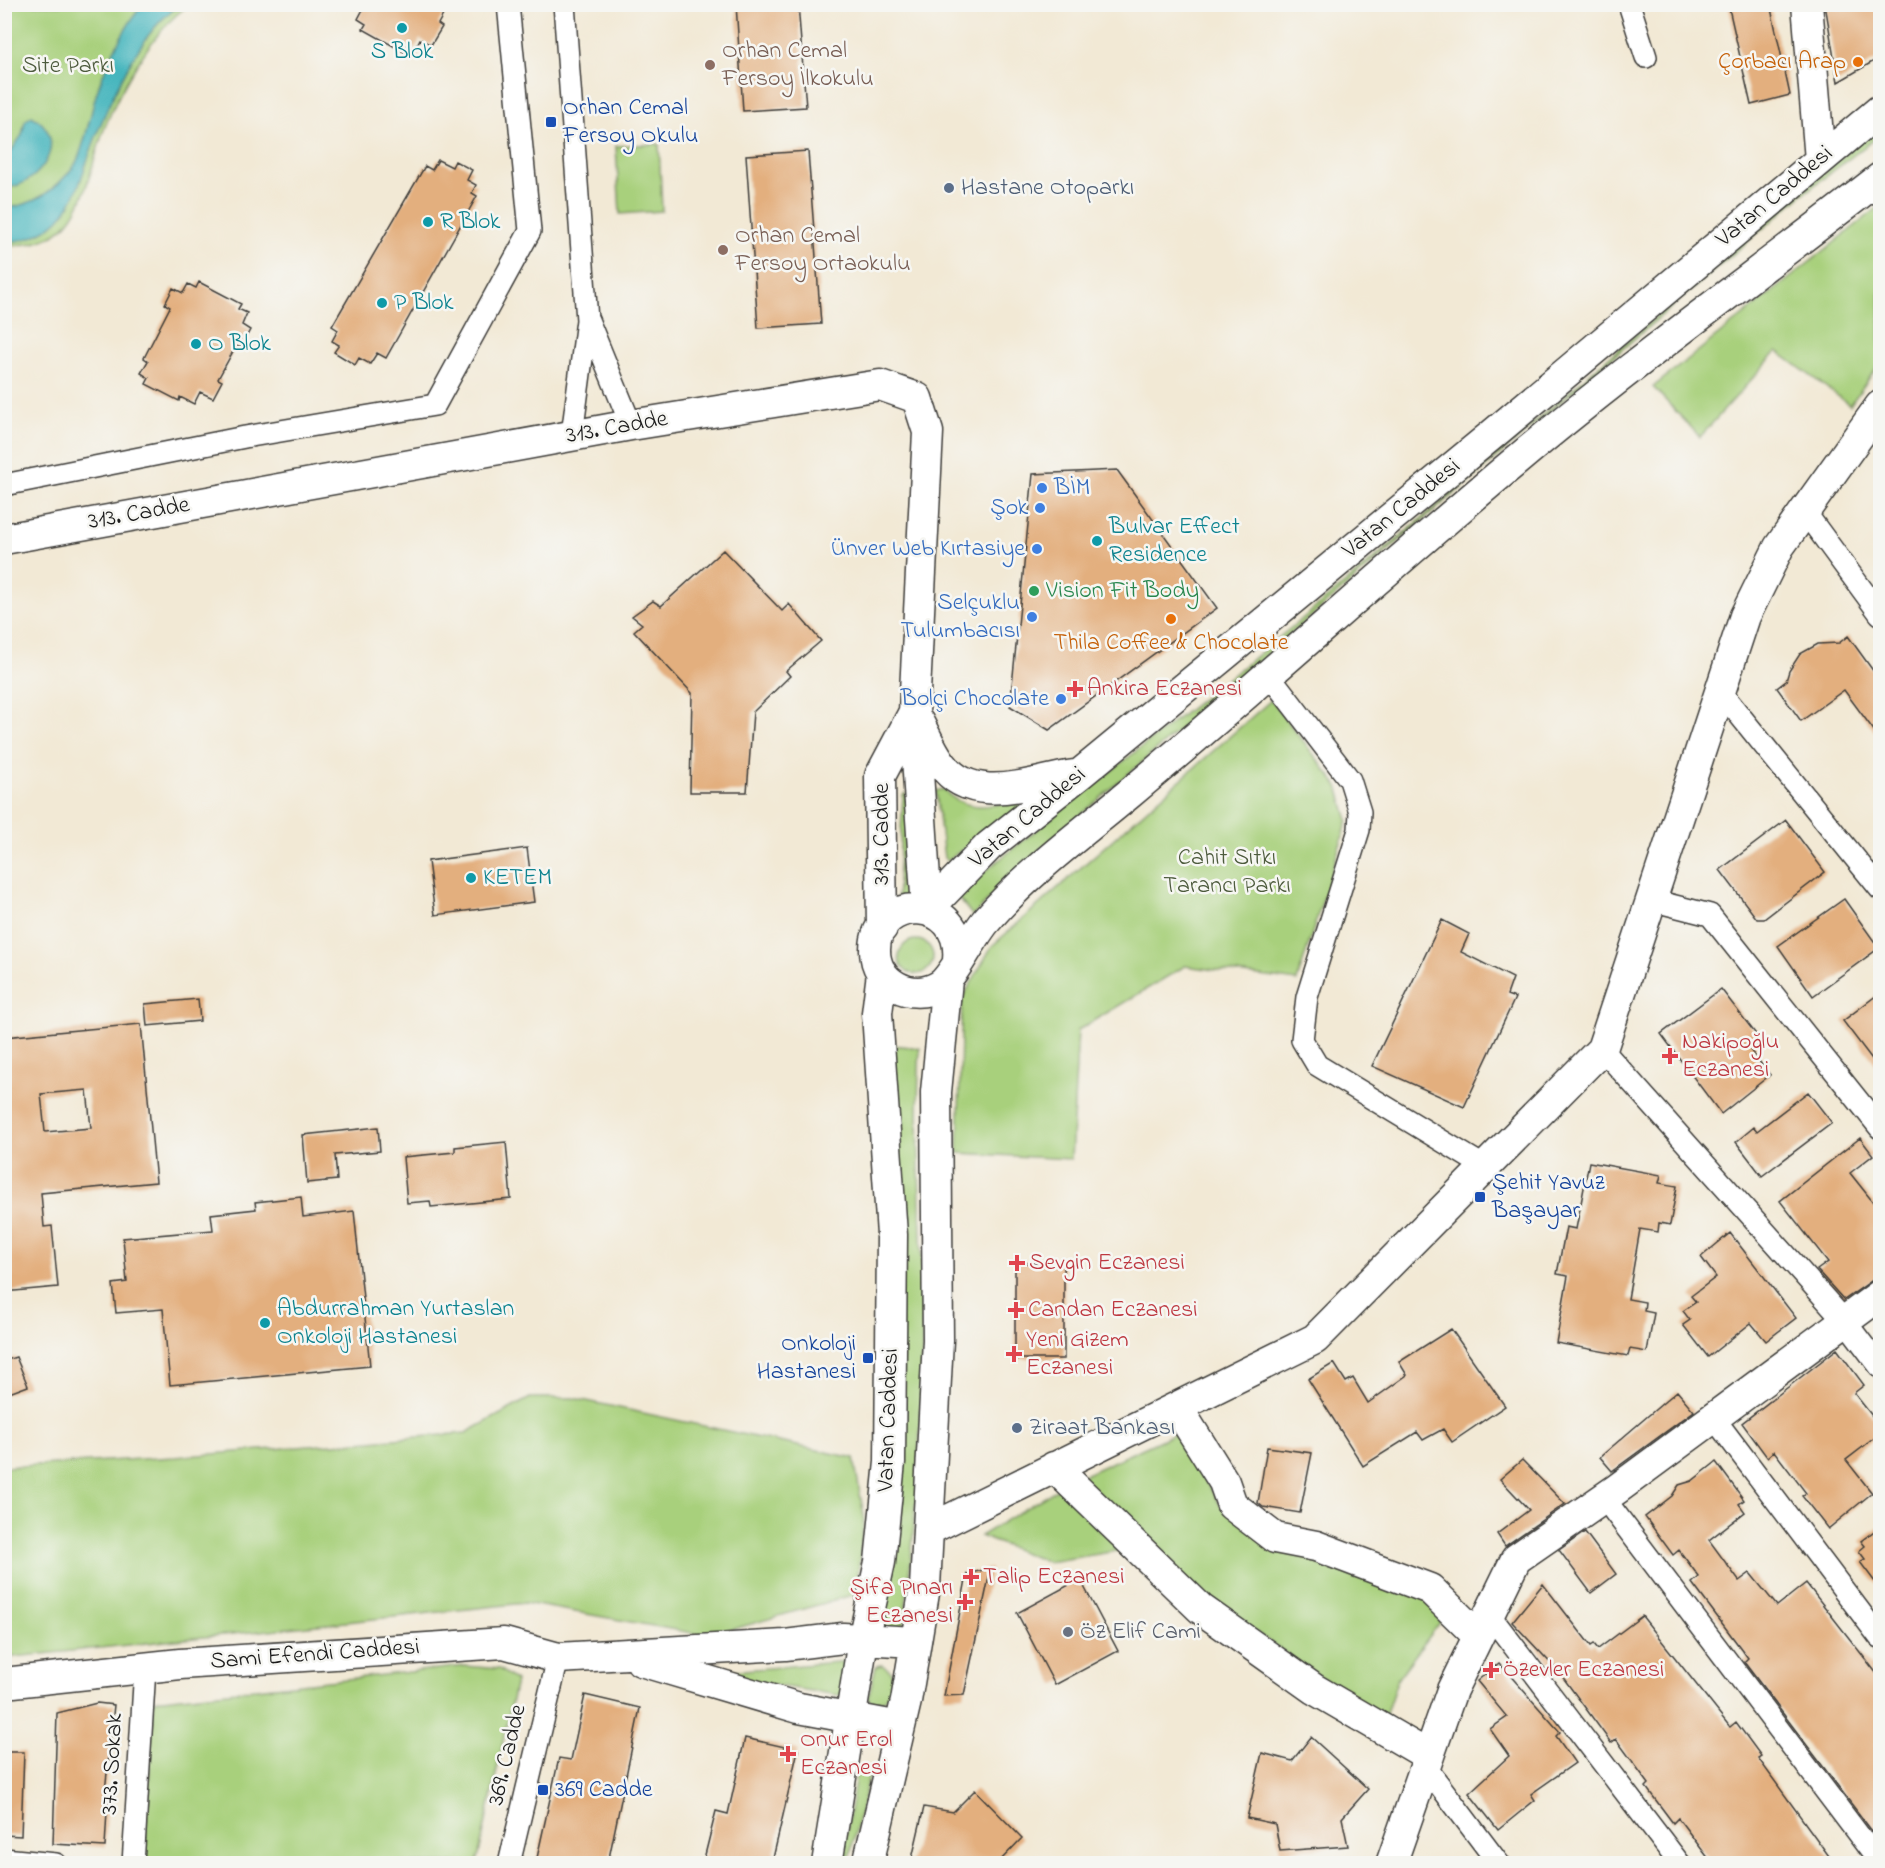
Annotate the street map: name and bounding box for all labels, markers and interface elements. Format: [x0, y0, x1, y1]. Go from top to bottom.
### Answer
marker: S Blok [395, 21, 409, 35]
place label: Orhan Cemal Fersoy İlkokulu [721, 34, 874, 98]
place label: S Blok [371, 35, 434, 70]
place label: Çorbacı Arap [1718, 45, 1846, 80]
park label: Site Parkı [22, 49, 114, 84]
marker: Çorbacı Arap [1851, 55, 1865, 69]
marker: Orhan Cemal Fersoy İlkokulu [703, 58, 717, 72]
place label: Orhan Cemal Fersoy Okulu [562, 91, 698, 155]
marker: Orhan Cemal Fersoy Okulu [544, 115, 558, 129]
street label: Vatan Caddesi [1708, 137, 1841, 257]
place label: Hastane Otoparkı [961, 171, 1134, 206]
marker: Hastane Otoparkı [942, 181, 956, 195]
place label: R Blok [440, 205, 501, 240]
marker: R Blok [421, 215, 435, 229]
place label: Orhan Cemal Fersoy Ortaokulu [734, 219, 911, 283]
marker: Orhan Cemal Fersoy Ortaokulu [716, 243, 730, 257]
place label: P Blok [394, 286, 454, 321]
marker: P Blok [375, 296, 389, 310]
place label: O Blok [208, 327, 271, 362]
marker: O Blok [189, 337, 203, 351]
street label: 313. Cadde [564, 402, 671, 454]
street label: Vatan Caddesi [1334, 450, 1469, 568]
place label: BİM [1053, 471, 1090, 506]
marker: BİM [1035, 481, 1049, 495]
street label: 313. Cadde [86, 488, 193, 540]
place label: Şok [990, 491, 1028, 526]
marker: Şok [1033, 501, 1047, 515]
place label: Bulvar Effect Residence [1108, 510, 1240, 573]
place label: Ünver Web Kırtasiye [831, 532, 1025, 568]
marker: Bulvar Effect Residence [1090, 534, 1104, 548]
marker: Ünver Web Kırtasiye [1030, 542, 1044, 556]
place label: Vision Fit Body [1045, 574, 1199, 610]
marker: Vision Fit Body [1027, 584, 1041, 598]
place label: Selçuklu Tulumbacısı [901, 586, 1020, 649]
marker: Selçuklu Tulumbacısı [1025, 610, 1039, 624]
marker: Thila Coffee & Chocolate [1164, 612, 1178, 626]
place label: Thila Coffee & Chocolate [1053, 626, 1289, 661]
place label: Ankira Eczanesi [1087, 672, 1242, 707]
place label: Bolçi Chocolate [900, 682, 1049, 717]
marker: Ankira Eczanesi [1068, 682, 1082, 696]
marker: Bolçi Chocolate [1054, 692, 1068, 706]
street label: Vatan Caddesi [961, 758, 1094, 878]
street label: 313. Cadde [865, 783, 900, 885]
park label: Cahit Sıtkı Tarancı Parkı [1163, 841, 1291, 904]
place label: KETEM [483, 861, 552, 896]
marker: KETEM [464, 871, 478, 885]
place label: Nakipoğlu Eczanesi [1682, 1025, 1779, 1088]
marker: Nakipoğlu Eczanesi [1663, 1049, 1677, 1063]
place label: Şehit Yavuz Başayar [1491, 1166, 1606, 1230]
marker: Şehit Yavuz Başayar [1473, 1190, 1487, 1204]
place label: Sevgin Eczanesi [1029, 1246, 1185, 1281]
marker: Sevgin Eczanesi [1010, 1256, 1024, 1270]
place label: Abdurrahman Yurtaslan Onkoloji Hastanesi [277, 1292, 514, 1355]
place label: Candan Eczanesi [1028, 1293, 1198, 1328]
marker: Candan Eczanesi [1009, 1303, 1023, 1317]
marker: Abdurrahman Yurtaslan Onkoloji Hastanesi [258, 1316, 272, 1330]
place label: Yeni Gizem Eczanesi [1026, 1323, 1129, 1386]
place label: Onkoloji Hastanesi [757, 1327, 856, 1390]
marker: Yeni Gizem Eczanesi [1007, 1347, 1021, 1361]
street label: Vatan Caddesi [869, 1348, 909, 1493]
marker: Onkoloji Hastanesi [861, 1351, 875, 1365]
place label: Ziraat Bankası [1029, 1411, 1175, 1446]
marker: Ziraat Bankası [1010, 1421, 1024, 1435]
place label: Talip Eczanesi [983, 1560, 1124, 1595]
marker: Talip Eczanesi [964, 1570, 978, 1584]
place label: Şifa Pınarı Eczanesi [850, 1571, 953, 1634]
marker: Şifa Pınarı Eczanesi [958, 1595, 972, 1609]
place label: Öz Elif Cami [1080, 1615, 1201, 1650]
marker: Öz Elif Cami [1061, 1625, 1075, 1639]
street label: Sami Efendi Caddesi [209, 1630, 421, 1680]
place label: Özevler Eczanesi [1503, 1653, 1664, 1688]
marker: Özevler Eczanesi [1484, 1663, 1498, 1677]
street label: 369. Cadde [479, 1701, 537, 1809]
street label: 373. Sokak [93, 1712, 133, 1816]
place label: Onur Erol Eczanesi [800, 1723, 892, 1786]
marker: Onur Erol Eczanesi [781, 1747, 795, 1761]
place label: 369 Cadde [555, 1773, 653, 1808]
marker: 369 Cadde [536, 1783, 550, 1797]

